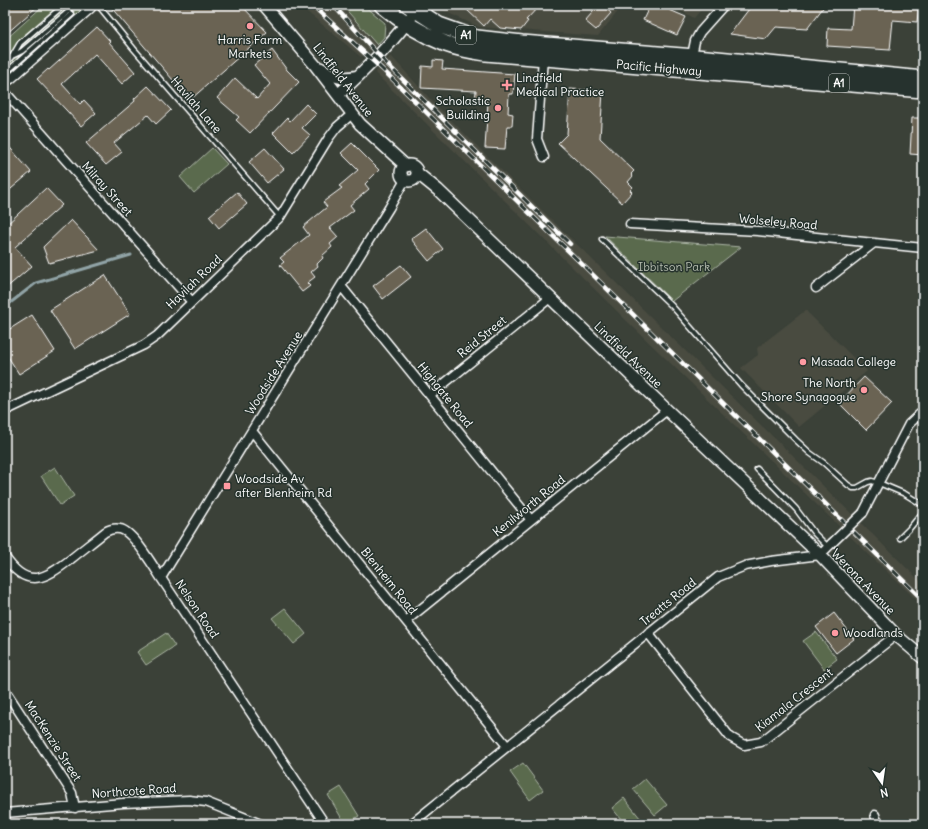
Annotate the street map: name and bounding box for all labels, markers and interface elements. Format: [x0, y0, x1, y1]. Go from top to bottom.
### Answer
marker: Harris Farm Markets [245, 21, 255, 31]
road number: A1 [456, 26, 476, 44]
place label: Harris Farm Markets [218, 32, 283, 61]
street label: Lindfield Avenue [310, 40, 377, 119]
street label: Pacific Highway [616, 56, 703, 79]
place label: Lindfield Medical Practice [516, 70, 604, 99]
street label: Havilah Lane [168, 73, 225, 136]
road number: A1 [829, 74, 849, 92]
marker: Lindfield Medical Practice [501, 79, 513, 91]
place label: Scholastic Building [436, 93, 490, 122]
marker: Scholastic Building [493, 103, 503, 113]
street label: Milray Street [79, 158, 136, 219]
street label: Wolseley Road [738, 211, 818, 232]
street label: Havilah Road [163, 251, 225, 312]
park label: Ibbitson Park [638, 259, 710, 274]
street label: Reid Street [454, 312, 509, 361]
street label: Lindfield Avenue [591, 318, 666, 391]
street label: Woodside Avenue [242, 328, 305, 417]
place label: Masada College [811, 354, 896, 369]
marker: Masada College [798, 357, 808, 367]
street label: Highgate Road [414, 359, 476, 430]
place label: The North Shore Synagogue [761, 375, 856, 404]
marker: The North Shore Synagogue [859, 385, 869, 395]
place label: Woodside Av after Blenheim Rd [235, 471, 332, 500]
street label: Kenilworth Road [489, 472, 568, 539]
marker: Woodside Av after Blenheim Rd [222, 481, 232, 491]
street label: Blenheim Road [358, 544, 421, 617]
street label: Werona Avenue [828, 546, 898, 618]
street label: Treatts Road [637, 574, 699, 629]
street label: Nelson Road [172, 577, 223, 641]
place label: Woodlands [843, 625, 903, 640]
marker: Woodlands [830, 628, 840, 638]
street label: Kiamala Crescent [752, 665, 835, 735]
street label: MacKenzie Street [22, 698, 85, 784]
north arrow [862, 763, 902, 803]
street label: Northcote Road [91, 780, 177, 801]
text: N [879, 785, 890, 800]

